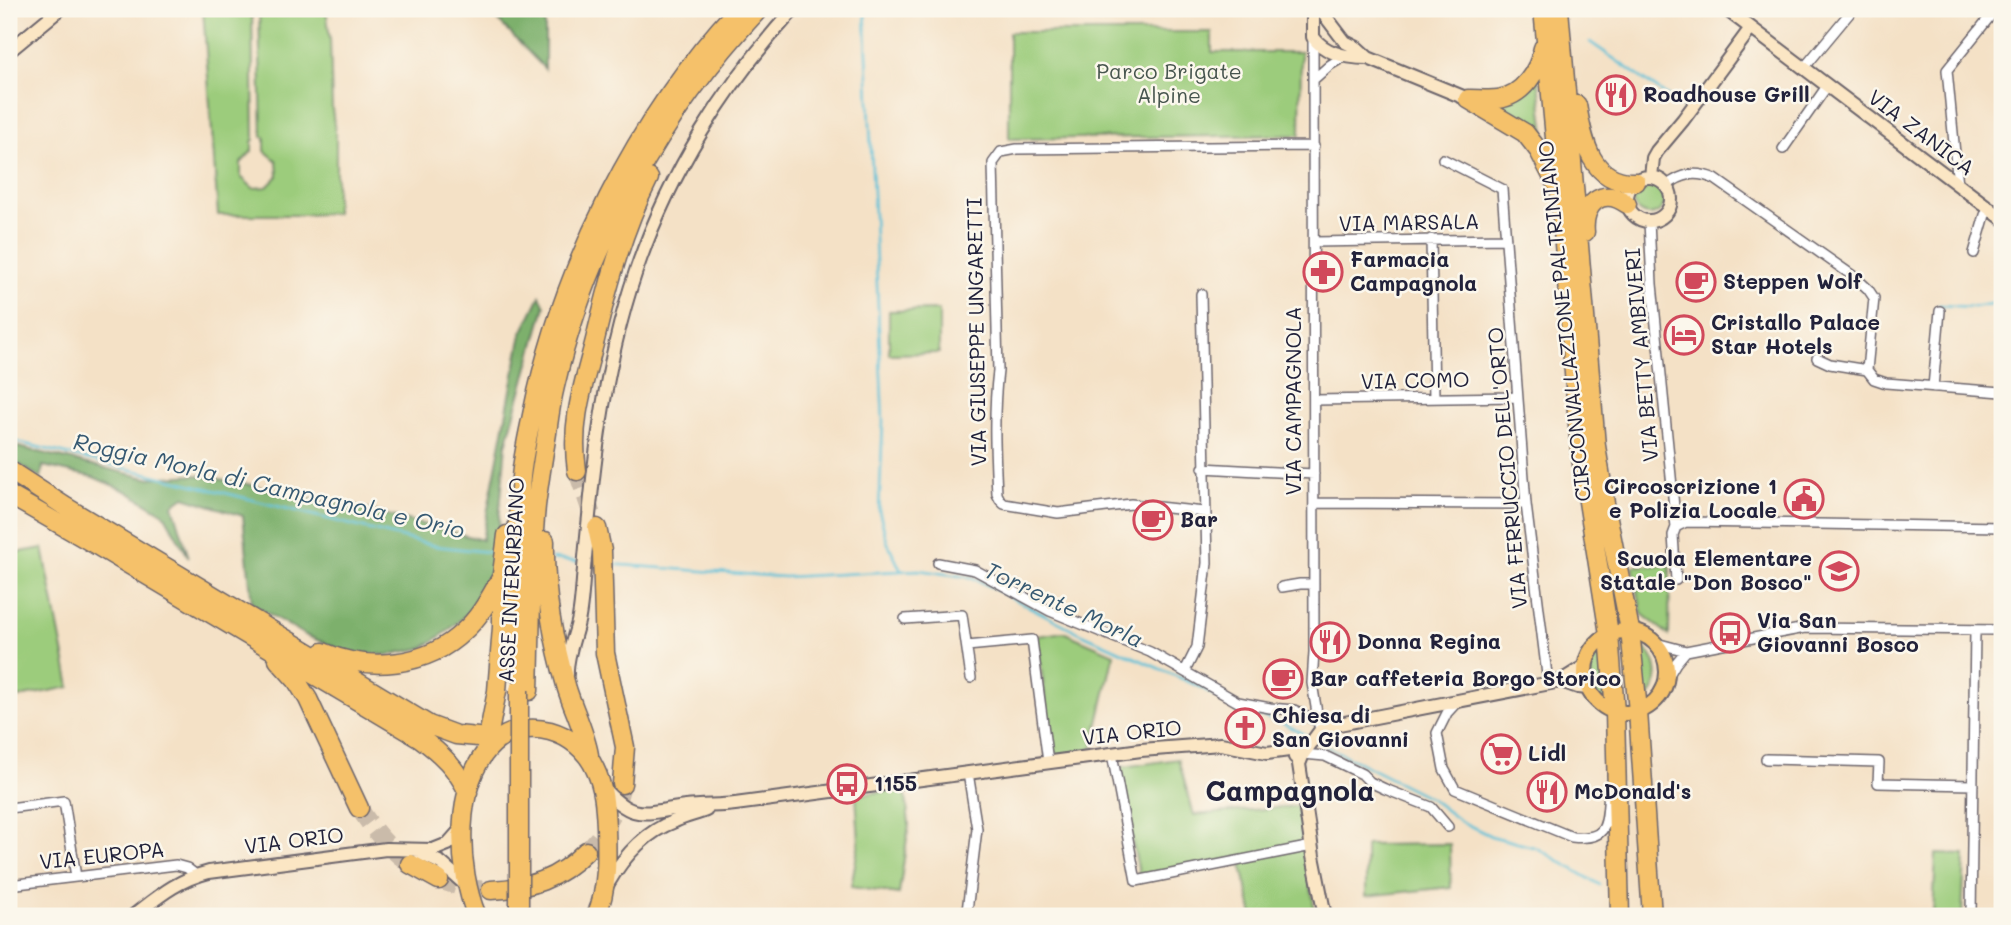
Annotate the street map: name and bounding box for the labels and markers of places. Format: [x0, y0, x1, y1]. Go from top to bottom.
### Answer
restaurant icon: Roadhouse Grill [1595, 74, 1637, 116]
place label: Roadhouse Grill [1643, 80, 1810, 107]
place label: Farmacia Campagnola [1350, 245, 1477, 296]
pharmacy icon: Farmacia Campagnola [1302, 251, 1344, 293]
cafe icon: Steppen Wolf [1675, 261, 1717, 303]
place label: Steppen Wolf [1723, 267, 1863, 294]
place label: Cristallo Palace Star Hotels [1711, 308, 1880, 359]
hotel icon: Cristallo Palace Star Hotels [1663, 314, 1705, 356]
place label: Circoscrizione 1 e Polizia Locale [1604, 472, 1777, 523]
public building icon: Circoscrizione 1 e Polizia Locale [1783, 478, 1825, 520]
cafe icon: Bar [1132, 499, 1174, 541]
place label: Bar [1180, 505, 1218, 532]
place label: Scuola Elementare Statale "Don Bosco" [1600, 544, 1812, 595]
school or university icon: Scuola Elementare Statale "Don Bosco" [1818, 550, 1860, 592]
place label: Via San Giovanni Bosco [1757, 606, 1919, 657]
bus stop icon: Via San Giovanni Bosco [1709, 612, 1751, 654]
restaurant icon: Donna Regina [1309, 621, 1351, 663]
place label: Donna Regina [1357, 627, 1501, 654]
cafe icon: Bar caffeteria Borgo Storico [1262, 658, 1304, 700]
place label: Bar caffeteria Borgo Storico [1310, 664, 1621, 691]
place label: Chiesa di San Giovanni [1272, 701, 1409, 752]
church icon: Chiesa di San Giovanni [1224, 707, 1266, 749]
supermarket icon: Lidl [1480, 733, 1522, 775]
place label: Lidl [1528, 739, 1566, 766]
bus stop icon: 1155 [826, 763, 868, 805]
place label: 1155 [874, 769, 917, 796]
restaurant icon: McDonald's [1526, 771, 1568, 813]
place label: McDonald's [1574, 777, 1691, 804]

